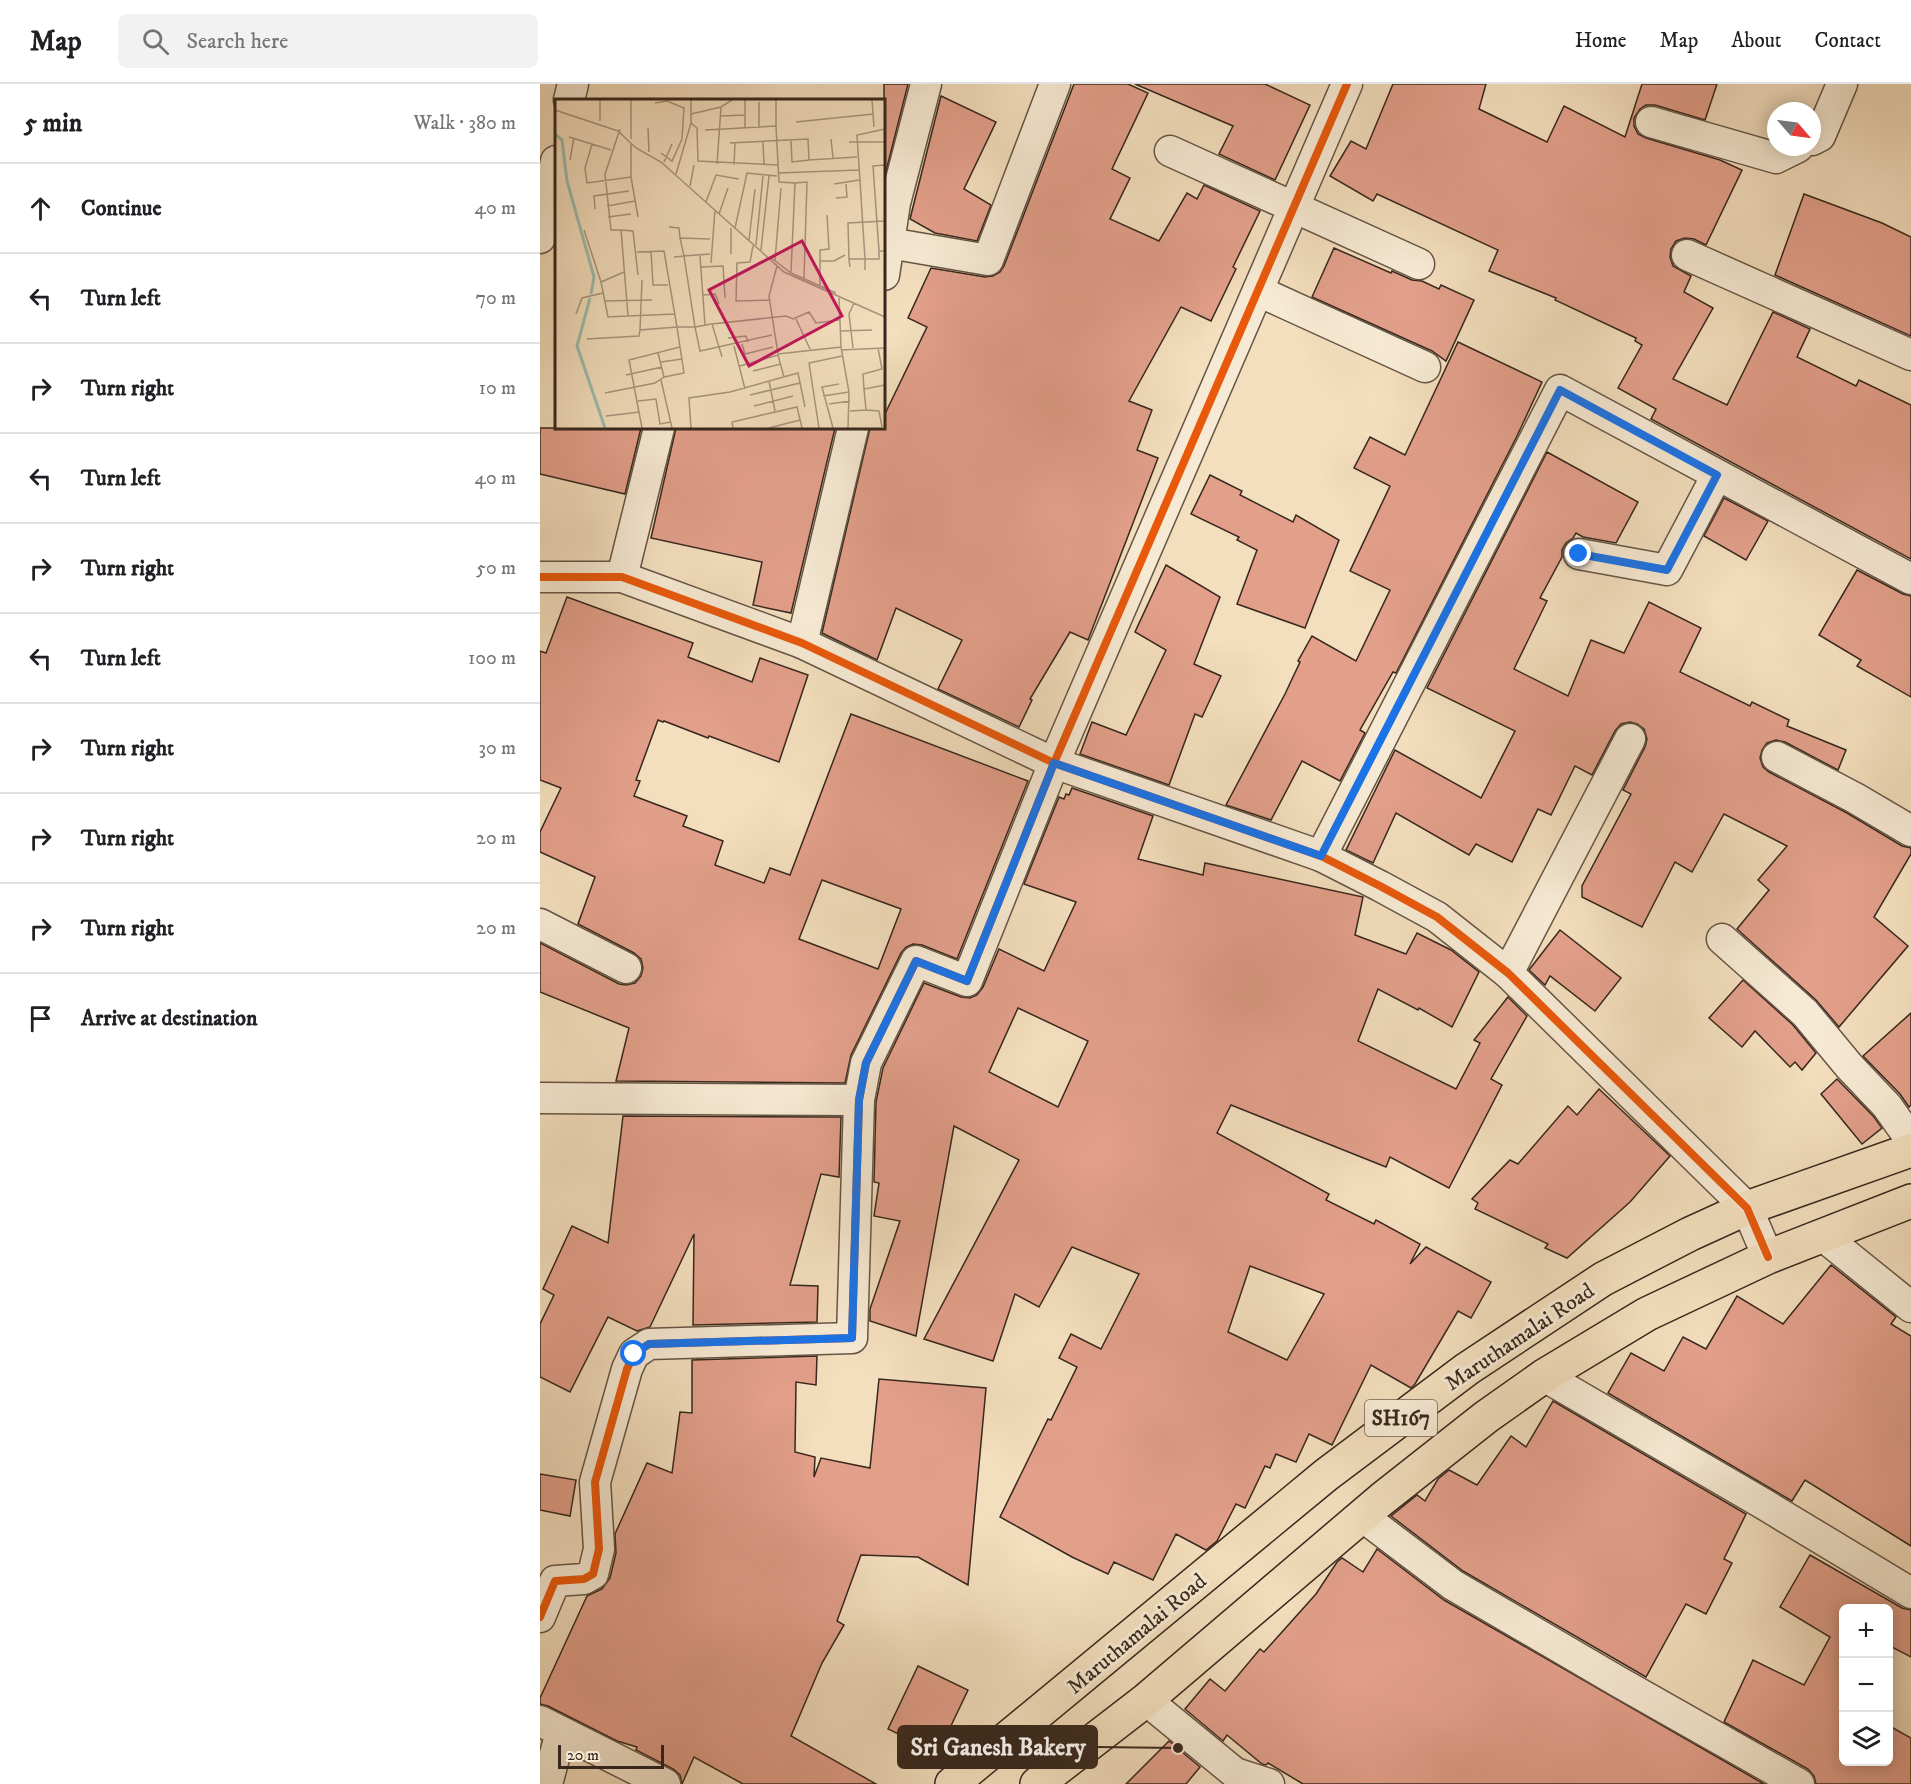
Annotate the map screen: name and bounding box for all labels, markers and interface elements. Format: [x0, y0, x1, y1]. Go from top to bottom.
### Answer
search box [118, 14, 538, 68]
text: Map [30, 24, 82, 59]
icon: search [139, 25, 172, 58]
text: Search here [187, 28, 288, 55]
text: Home [1575, 28, 1627, 54]
text: Map [1660, 28, 1698, 54]
text: About [1731, 28, 1782, 54]
text: Contact [1815, 28, 1881, 54]
inset map [555, 99, 885, 429]
north arrow [1767, 102, 1821, 156]
text: 5 min [24, 107, 82, 140]
text: Walk · 380 m [414, 111, 516, 136]
icon: ahead [24, 192, 57, 225]
text: Continue [81, 195, 162, 222]
text: 40 m [474, 196, 516, 221]
icon: left [24, 282, 57, 315]
text: Turn left [81, 285, 161, 312]
text: 70 m [475, 286, 516, 311]
icon: right [24, 372, 57, 405]
text: Turn right [81, 375, 174, 402]
text: 10 m [479, 376, 516, 401]
icon: left [24, 462, 57, 495]
text: Turn left [81, 465, 161, 492]
text: 40 m [474, 466, 516, 491]
route end [1565, 540, 1591, 566]
icon: right [24, 552, 57, 585]
text: Turn right [81, 555, 174, 582]
text: 50 m [476, 556, 516, 581]
icon: left [24, 642, 57, 675]
text: Turn left [81, 645, 161, 672]
text: 100 m [468, 646, 516, 671]
icon: right [24, 732, 57, 765]
text: Turn right [81, 735, 174, 762]
text: 30 m [478, 736, 516, 761]
icon: right [24, 822, 57, 855]
text: Turn right [81, 825, 174, 852]
text: 20 m [476, 826, 516, 851]
icon: right [24, 912, 57, 945]
text: Turn right [81, 915, 174, 942]
text: 20 m [476, 916, 516, 941]
icon: arrive [24, 1002, 57, 1035]
text: Arrive at destination [81, 1005, 258, 1032]
street label: Maruthamalai Road [1440, 1277, 1600, 1397]
route start [620, 1340, 646, 1366]
road number: SH167 [1365, 1400, 1437, 1436]
street label: Maruthamalai Road [1062, 1568, 1212, 1700]
map controls [1839, 1604, 1893, 1766]
button: + [1839, 1604, 1893, 1658]
button: − [1839, 1658, 1893, 1712]
button: layers [1839, 1712, 1893, 1766]
callout: Sri Ganesh Bakery [898, 1726, 1097, 1768]
text: Sri Ganesh Bakery [910, 1733, 1086, 1763]
scale bar [558, 1742, 664, 1770]
text: 20 m [567, 1745, 599, 1765]

